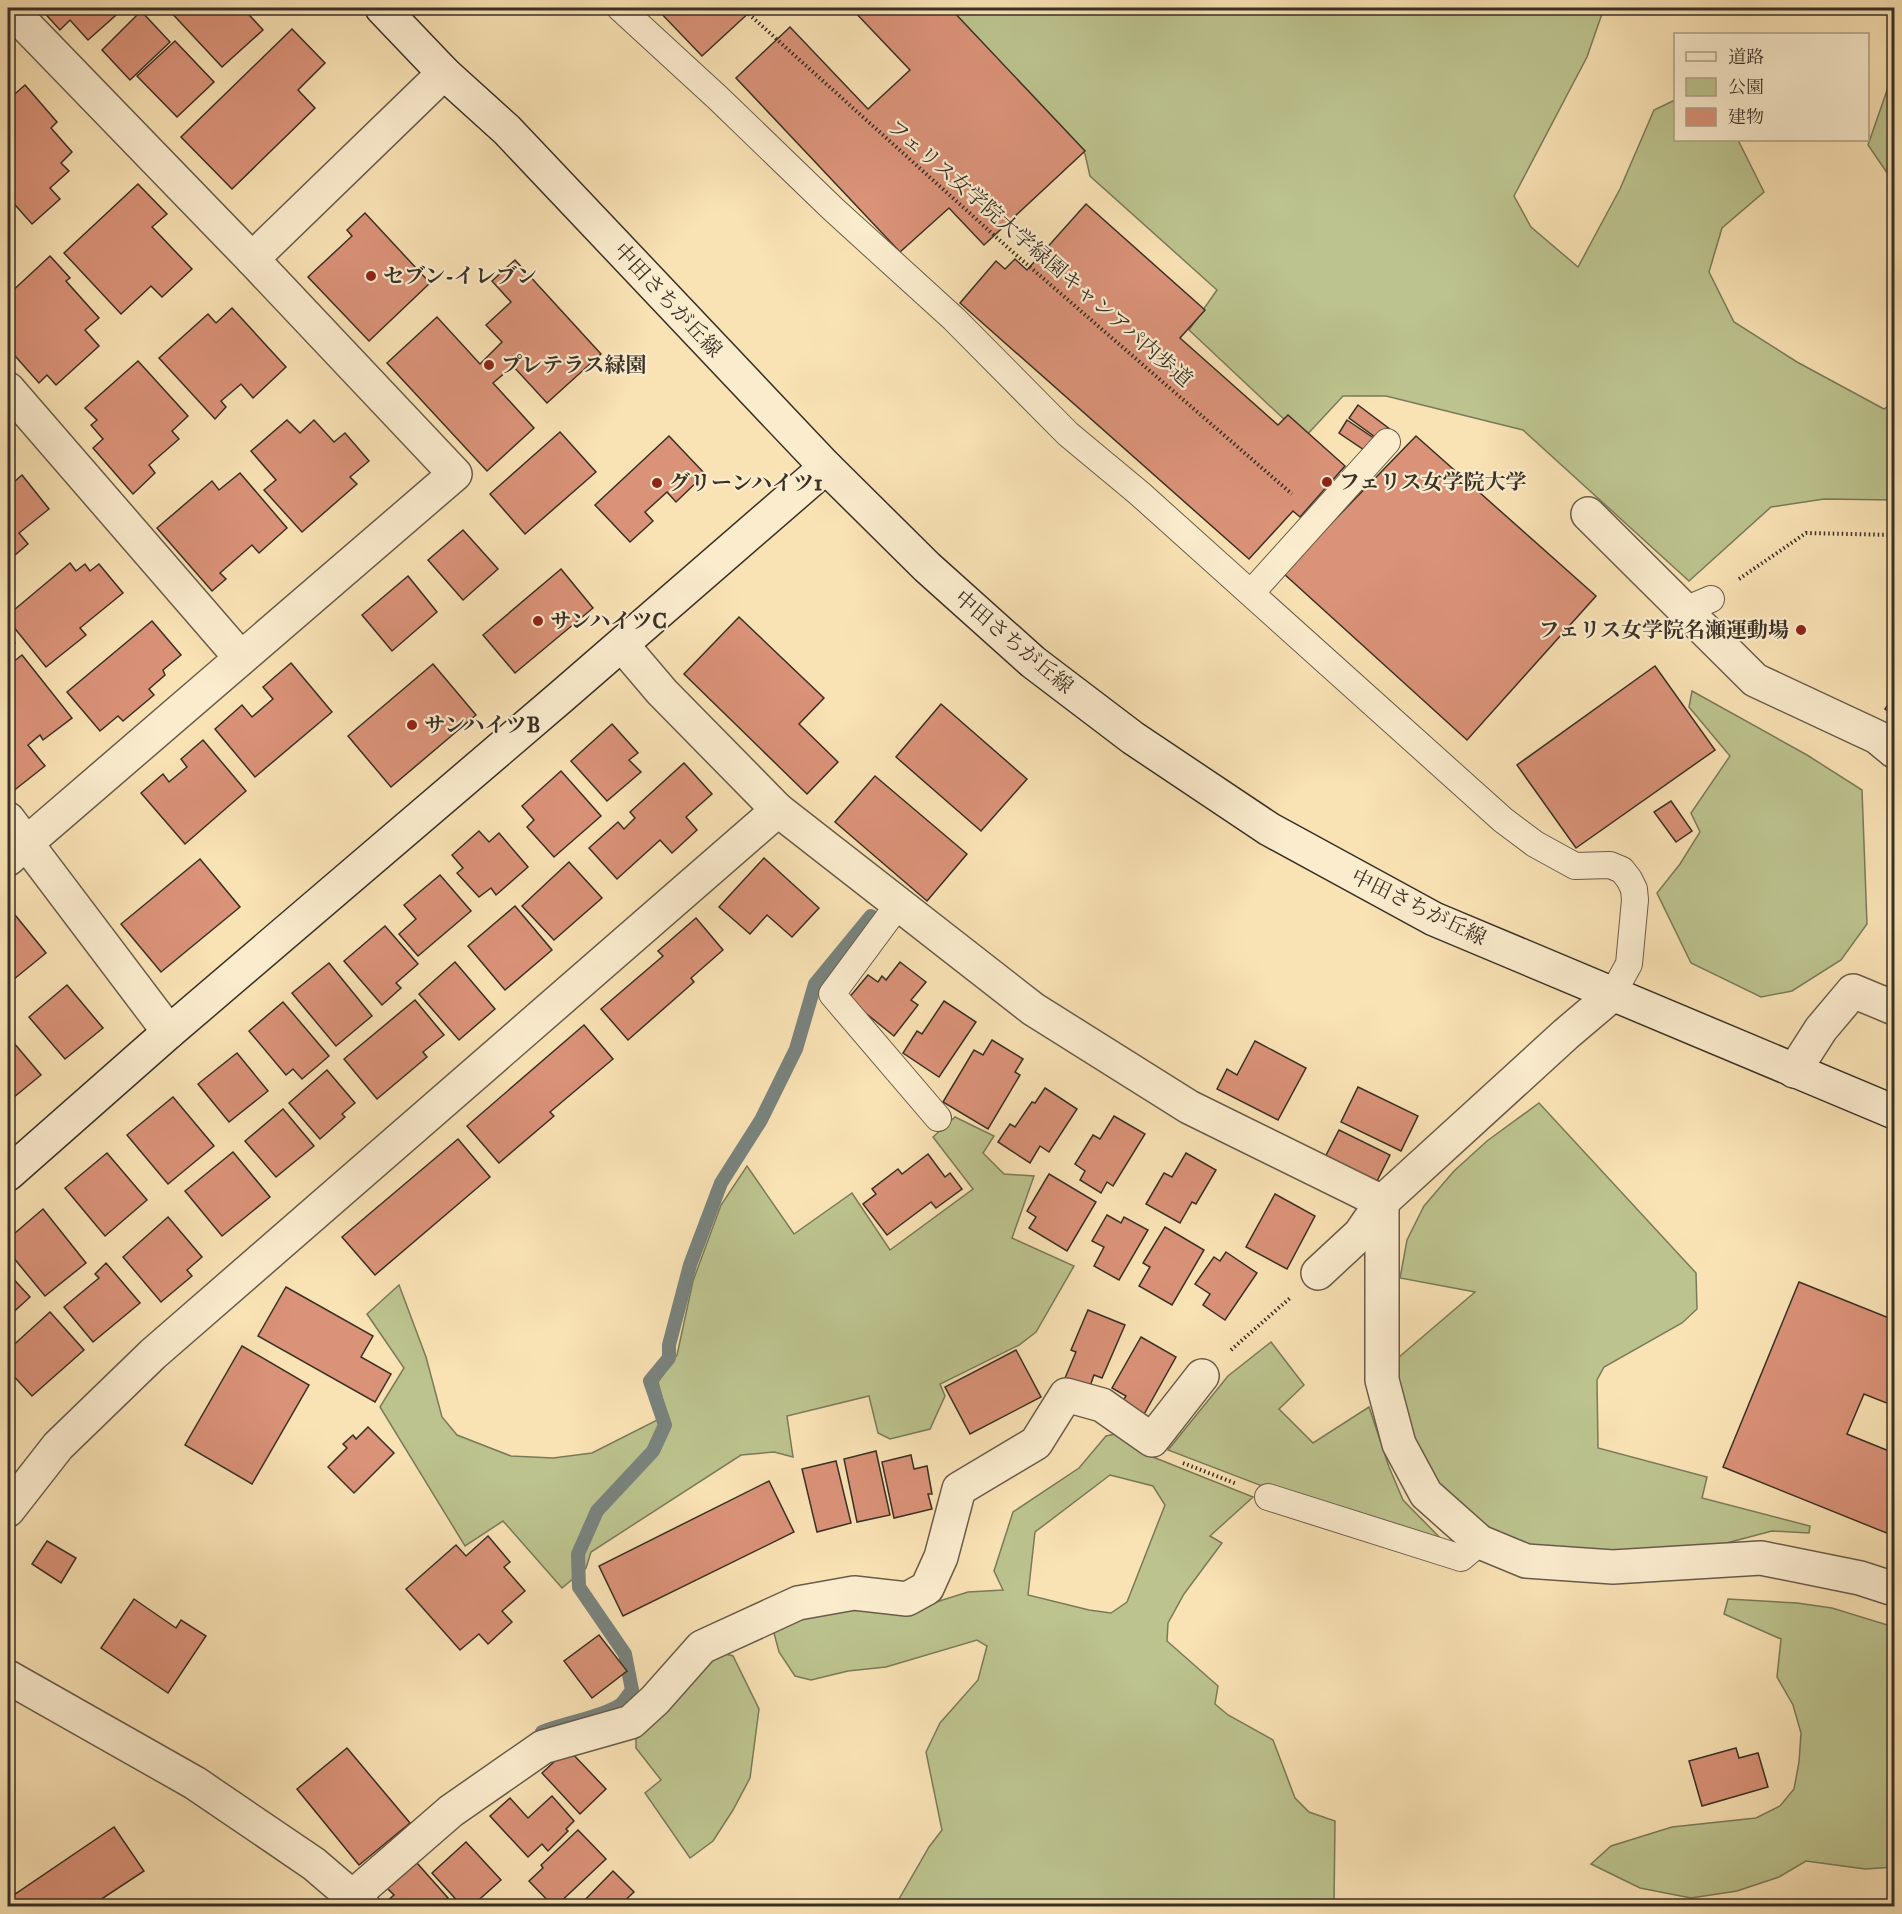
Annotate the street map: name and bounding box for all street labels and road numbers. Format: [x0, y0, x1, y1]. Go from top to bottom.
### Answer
street label: フェリス女学院大学緑園キャンアパ内歩道 [882, 113, 1198, 393]
street label: 中田さちが丘線 [608, 237, 728, 363]
street label: 中田さちが丘線 [949, 585, 1079, 699]
street label: 中田さちが丘線 [1347, 863, 1491, 951]

